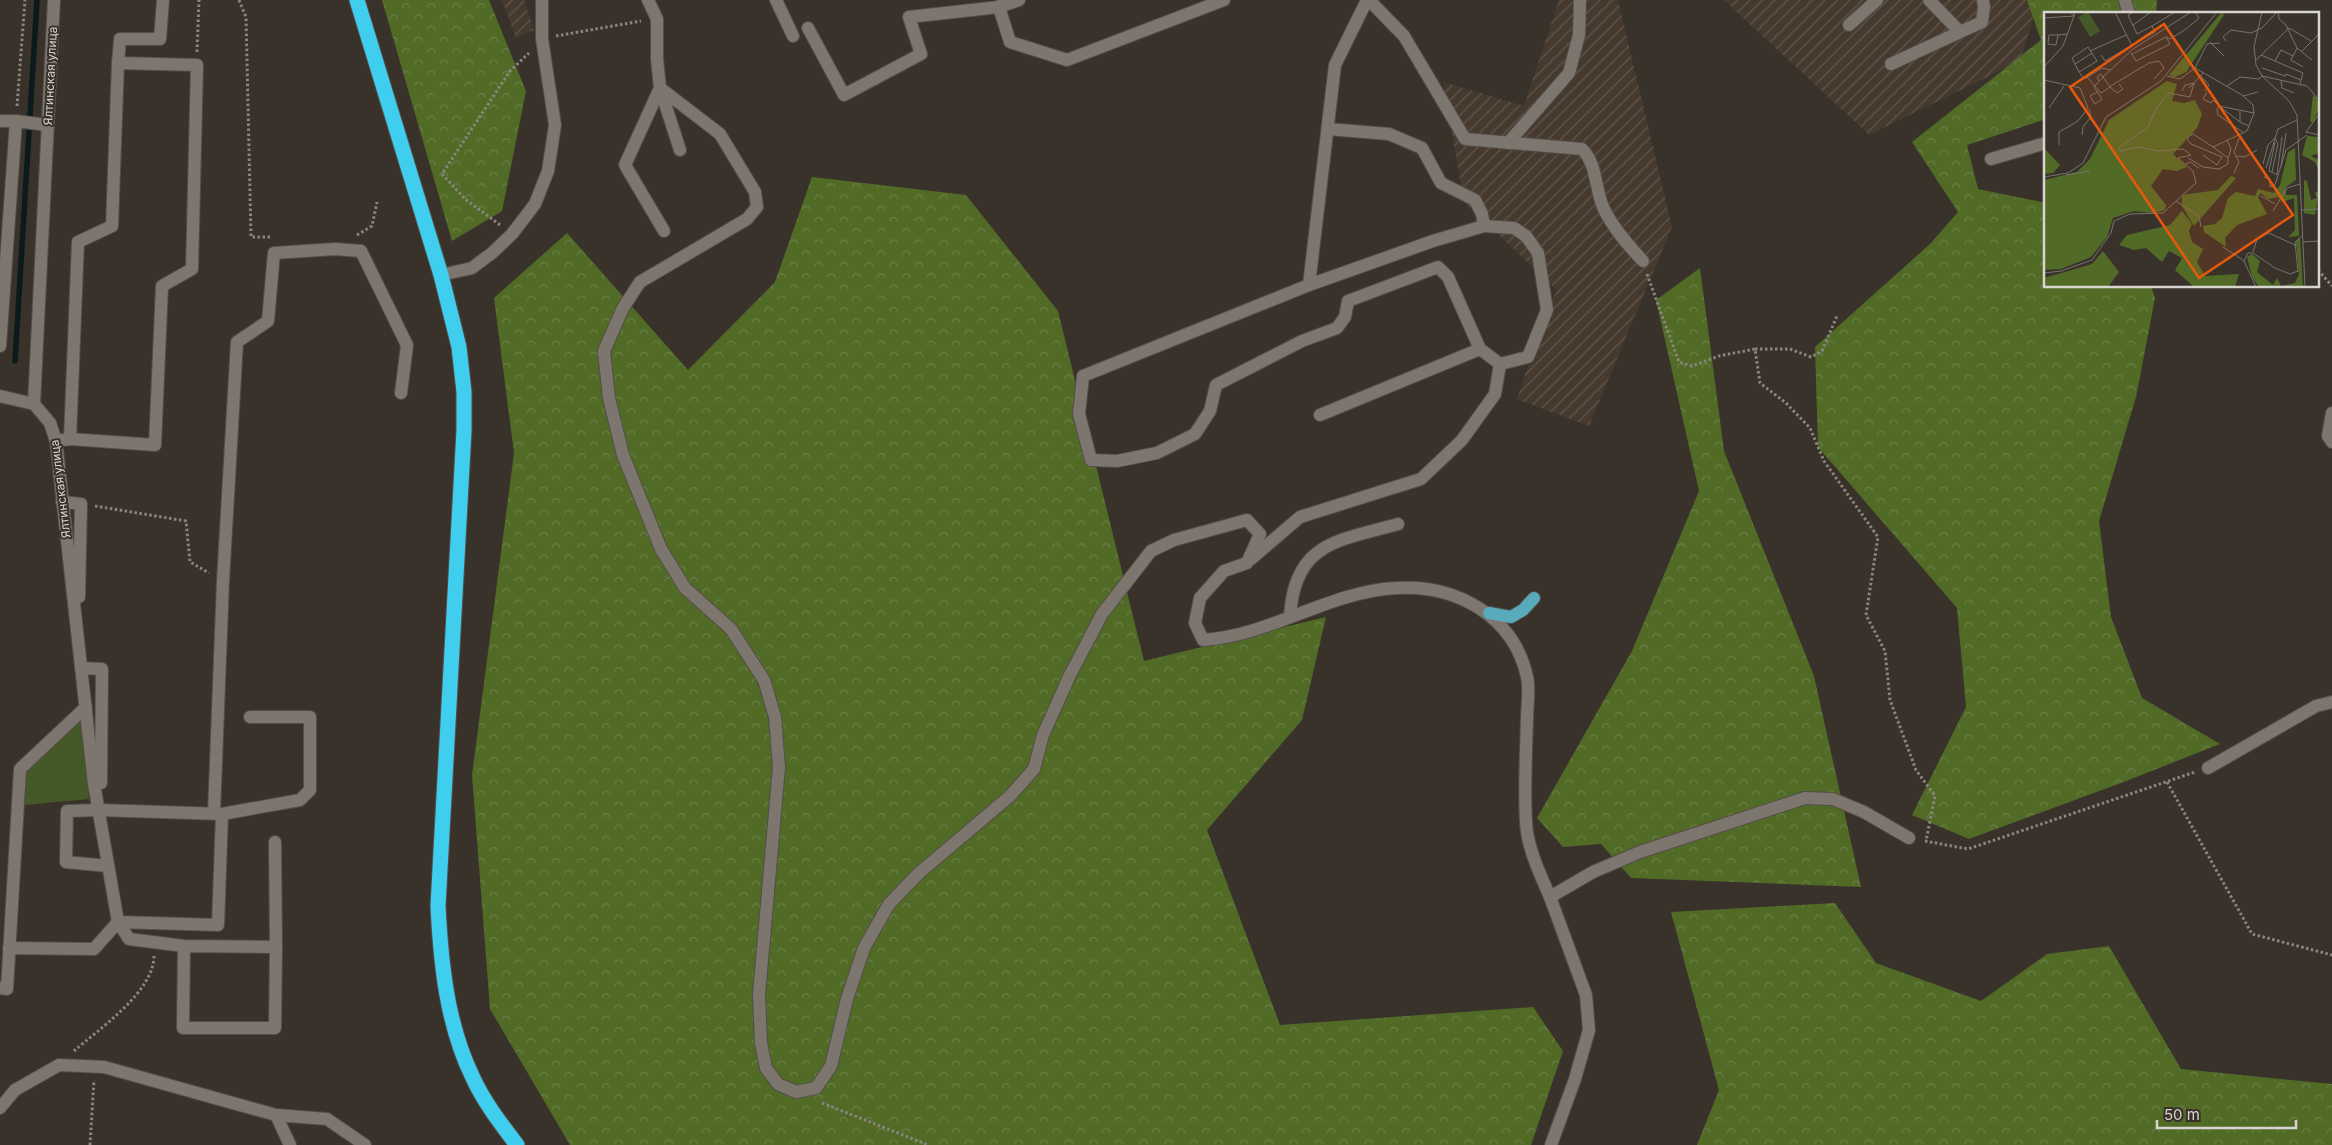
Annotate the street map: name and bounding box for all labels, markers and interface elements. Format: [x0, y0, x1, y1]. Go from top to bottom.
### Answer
inset map [2044, 12, 2320, 288]
street label: Ялтинская улица [40, 26, 60, 126]
street label: Ялтинская улица [47, 439, 73, 539]
scale bar [2157, 1098, 2296, 1130]
text: 50 m [2164, 1105, 2200, 1124]

